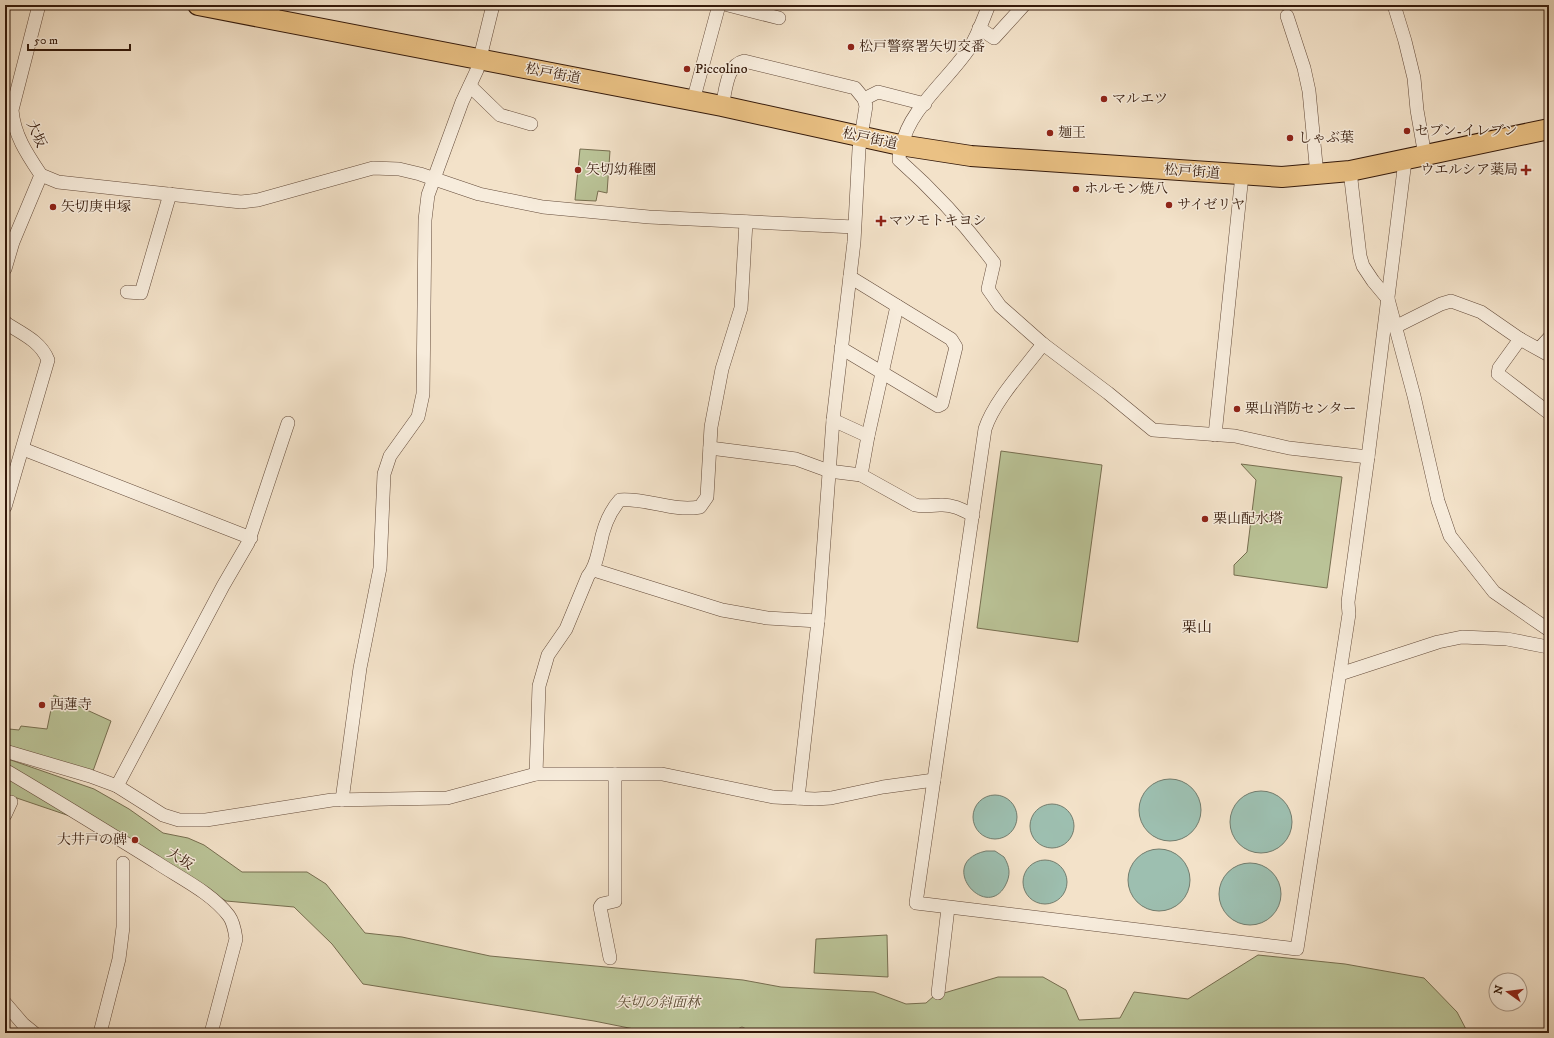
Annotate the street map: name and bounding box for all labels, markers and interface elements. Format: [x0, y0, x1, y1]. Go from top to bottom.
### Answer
scale bar [28, 26, 130, 52]
text: 50 m [34, 33, 58, 48]
place label: 松戸警察署矢切交番 [859, 38, 985, 56]
marker: 松戸警察署矢切交番 [846, 42, 856, 52]
street label: 松戸街道 [524, 60, 582, 88]
place label: Piccolino [695, 60, 748, 78]
marker: Piccolino [682, 64, 692, 74]
place label: マルエツ [1112, 90, 1168, 108]
marker: マルエツ [1099, 94, 1109, 104]
street label: 大坂 [22, 118, 50, 150]
place label: セブン-イレブン [1415, 122, 1518, 140]
street label: 松戸街道 [841, 124, 899, 154]
place label: 麺王 [1058, 124, 1086, 142]
marker: セブン-イレブン [1402, 126, 1412, 136]
marker: 麺王 [1045, 128, 1055, 138]
place label: しゃぶ葉 [1298, 129, 1354, 147]
marker: しゃぶ葉 [1285, 133, 1295, 143]
place label: 矢切幼稚園 [586, 161, 656, 179]
street label: 松戸街道 [1163, 161, 1221, 183]
place label: ウエルシア薬局 [1420, 161, 1518, 179]
marker: 矢切幼稚園 [573, 165, 583, 175]
marker: ウエルシア薬局 [1521, 165, 1531, 175]
place label: ホルモン焼八 [1084, 180, 1168, 198]
marker: ホルモン焼八 [1071, 184, 1081, 194]
place label: サイゼリヤ [1177, 196, 1245, 214]
place label: 矢切庚申塚 [61, 198, 131, 216]
marker: サイゼリヤ [1164, 200, 1174, 210]
marker: 矢切庚申塚 [48, 202, 58, 212]
place label: マツモトキヨシ [889, 212, 987, 230]
marker: マツモトキヨシ [876, 216, 886, 226]
place label: 栗山消防センター [1245, 400, 1356, 418]
marker: 栗山消防センター [1232, 404, 1242, 414]
place label: 栗山配水塔 [1213, 510, 1283, 528]
marker: 栗山配水塔 [1200, 514, 1210, 524]
district label: 栗山 [1182, 618, 1212, 637]
place label: 西蓮寺 [50, 696, 92, 714]
marker: 西蓮寺 [37, 700, 47, 710]
place label: 大井戸の碑 [57, 831, 127, 849]
marker: 大井戸の碑 [130, 835, 140, 845]
street label: 大坂 [163, 844, 197, 874]
north arrow [1488, 972, 1528, 1012]
text: N [1491, 984, 1507, 996]
park label: 矢切の斜面林 [616, 994, 702, 1012]

